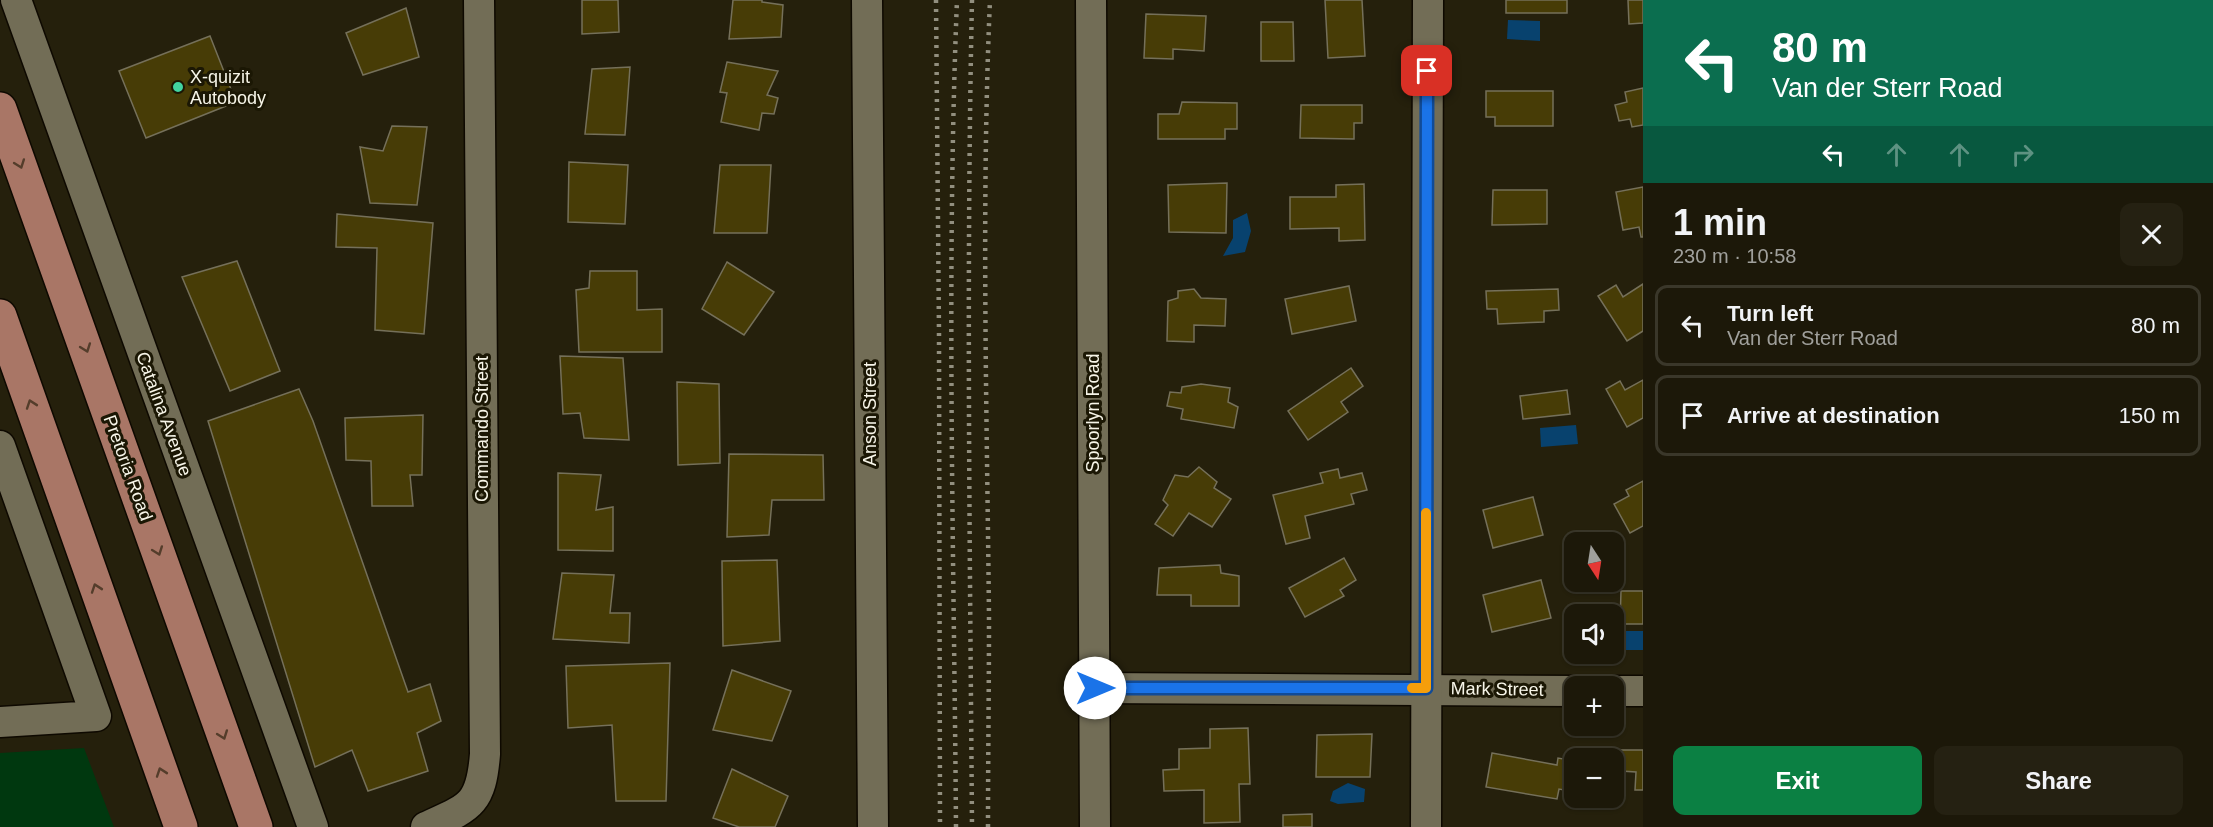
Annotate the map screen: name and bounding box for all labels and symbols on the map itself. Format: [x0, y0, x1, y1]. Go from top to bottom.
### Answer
pin [1401, 45, 1452, 96]
place label: X-quizit Autobody [190, 67, 266, 108]
marker: X-quizit Autobody [171, 80, 185, 94]
one-way arrow [12, 158, 25, 169]
one-way arrow [78, 342, 91, 353]
street label: Catalina Avenue [132, 349, 196, 479]
street label: Spoorlyn Road [1083, 353, 1103, 473]
street label: Commando Street [472, 356, 492, 502]
street label: Anson Street [860, 362, 880, 466]
one-way arrow [26, 399, 39, 410]
street label: Pretoria Road [100, 412, 156, 524]
north arrow [1564, 532, 1624, 592]
one-way arrow [151, 545, 164, 556]
one-way arrow [91, 583, 104, 594]
position arrow [1063, 656, 1127, 720]
street label: Mark Street [1450, 678, 1544, 700]
one-way arrow [216, 729, 229, 740]
one-way arrow [156, 767, 169, 778]

